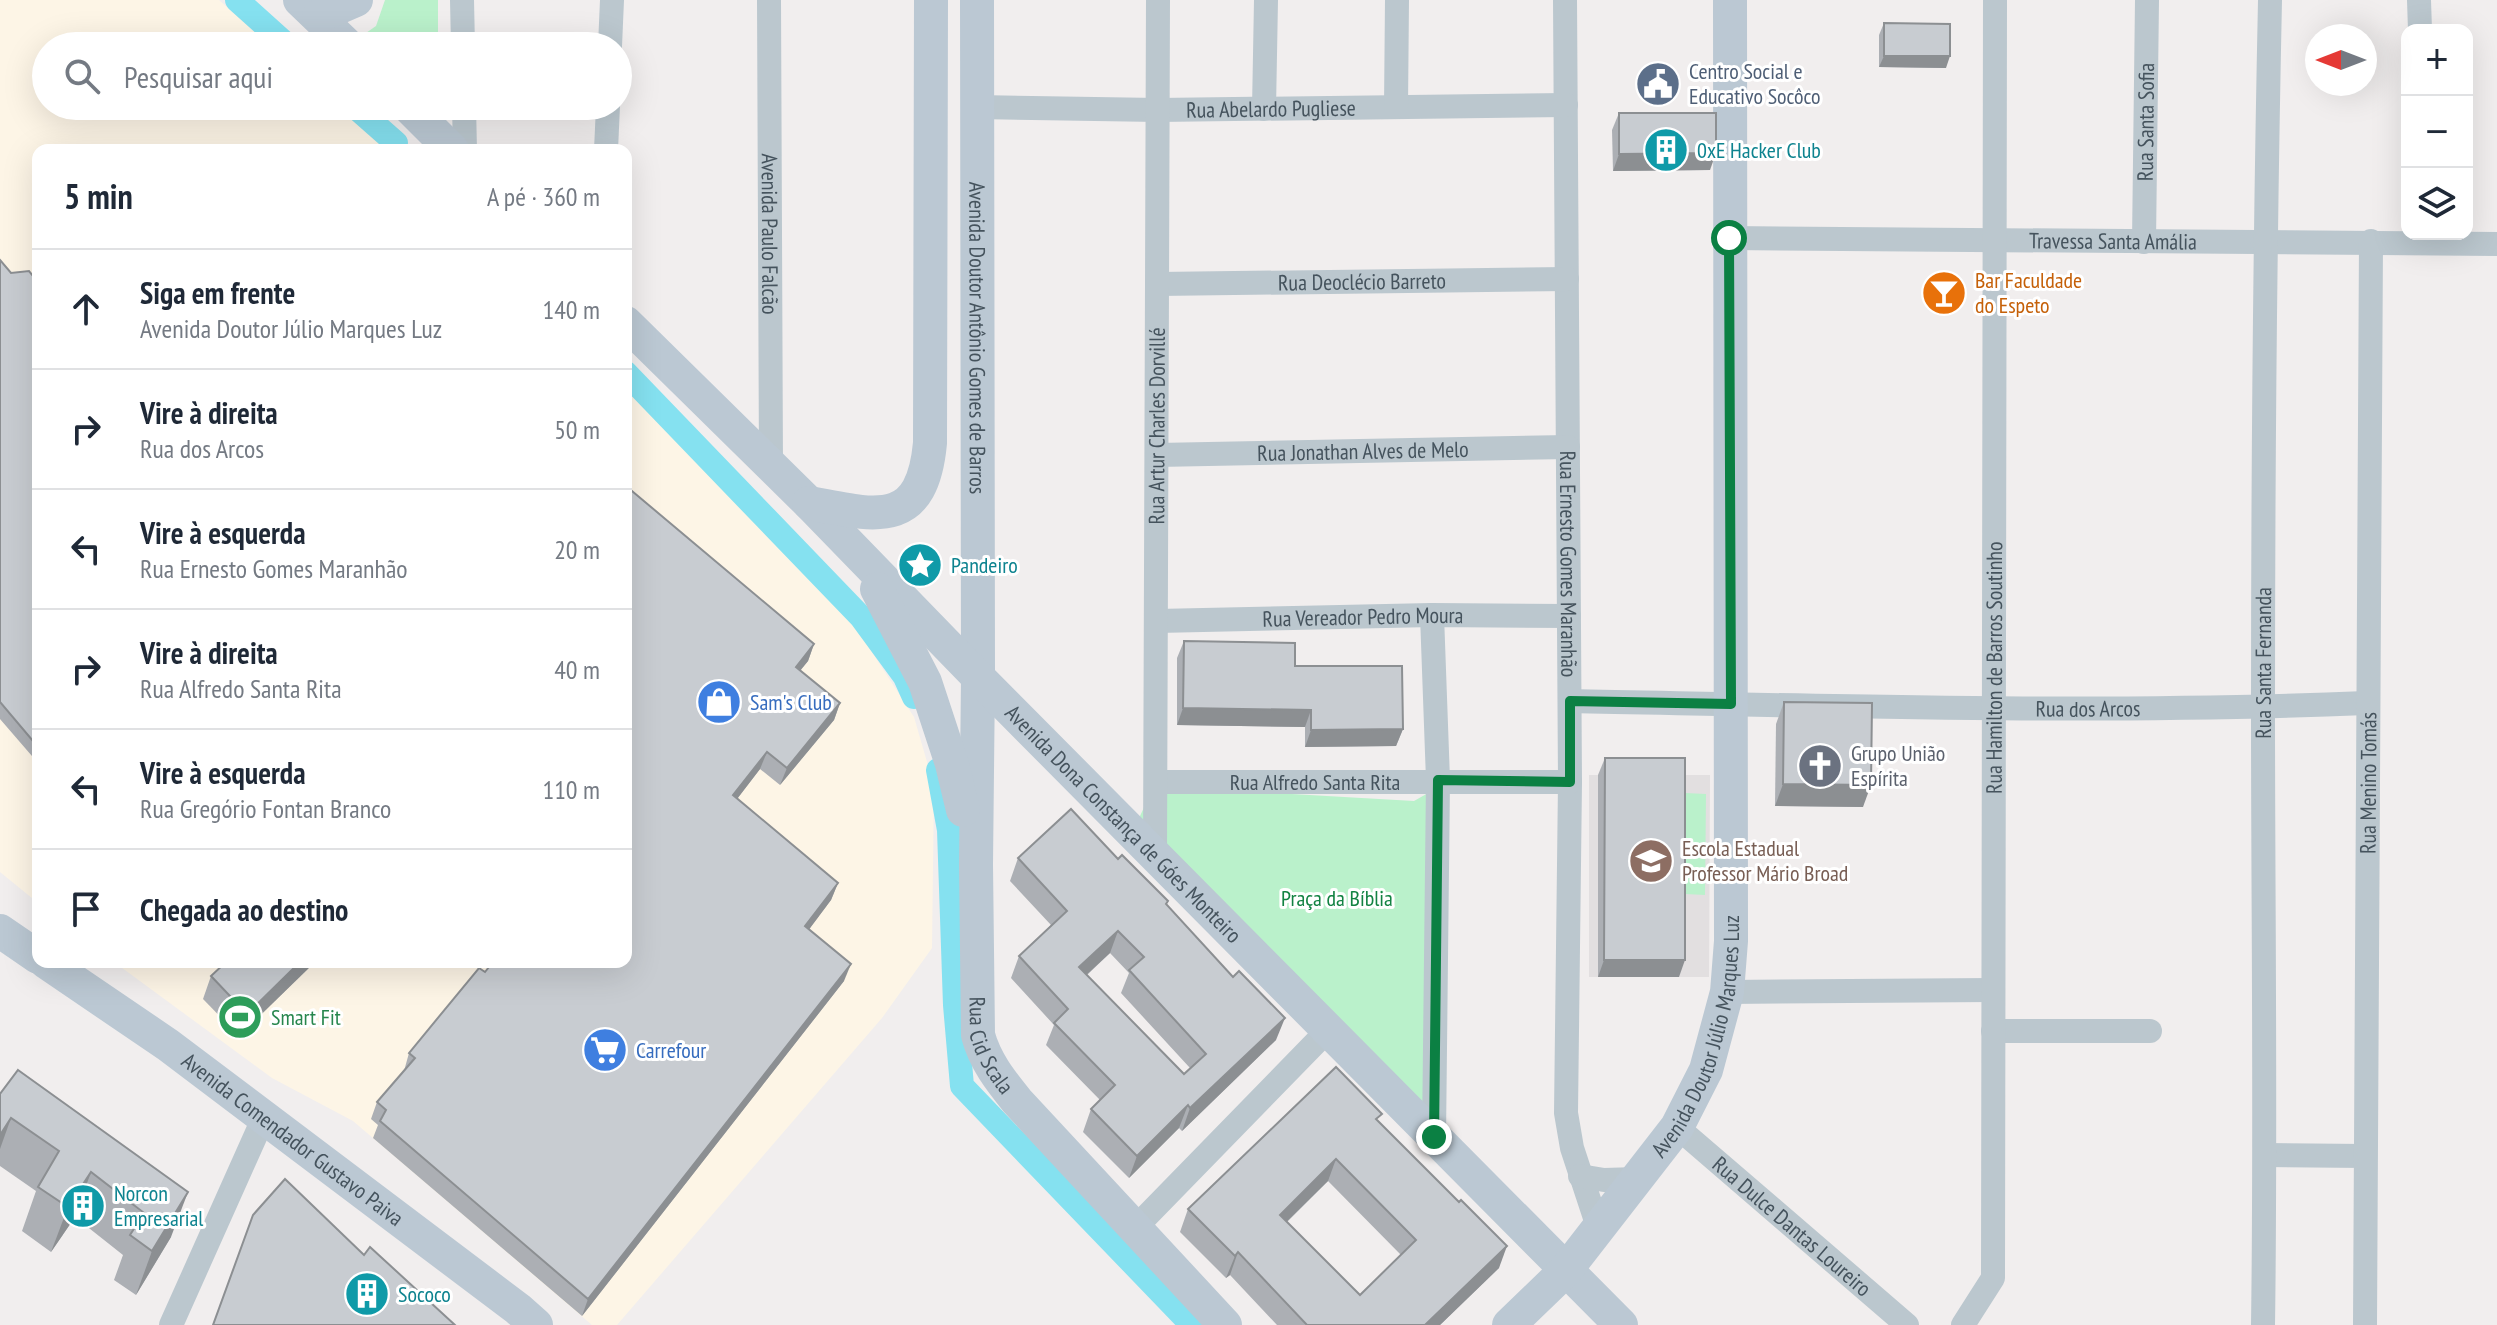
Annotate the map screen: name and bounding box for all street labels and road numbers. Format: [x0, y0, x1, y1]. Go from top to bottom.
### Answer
street label: Rua Santa Sofia [2131, 63, 2160, 181]
street label: Rua Abelardo Pugliese [1186, 94, 1356, 124]
street label: Avenida Paulo Falcão [756, 153, 784, 315]
street label: Avenida Doutor Antônio Gomes de Barros [963, 182, 992, 494]
street label: Travessa Santa Amália [2029, 226, 2197, 256]
street label: Rua Deoclécio Barreto [1278, 266, 1446, 297]
street label: Rua Artur Charles Dorvillé [1142, 327, 1171, 525]
street label: Rua Jonathan Alves de Melo [1257, 435, 1469, 467]
street label: Rua Ernesto Gomes Maranhão [1554, 451, 1583, 677]
street label: Rua Hamilton de Barros Soutinho [1980, 541, 2008, 794]
street label: Rua Santa Fernanda [2249, 587, 2277, 739]
street label: Rua Vereador Pedro Moura [1262, 601, 1464, 633]
street label: Rua dos Arcos [2035, 694, 2141, 723]
street label: Avenida Dona Constança de Góes Monteiro [999, 699, 1248, 949]
street label: Rua Menino Tomás [2354, 712, 2382, 854]
street label: Rua Alfredo Santa Rita [1230, 768, 1400, 796]
street label: Avenida Doutor Júlio Marques Luz [1645, 915, 1745, 1163]
street label: Rua Cid Scala [963, 996, 1020, 1099]
street label: Avenida Comendador Gustavo Paiva [176, 1047, 409, 1232]
street label: Rua Dulce Dantas Loureiro [1707, 1150, 1877, 1302]

